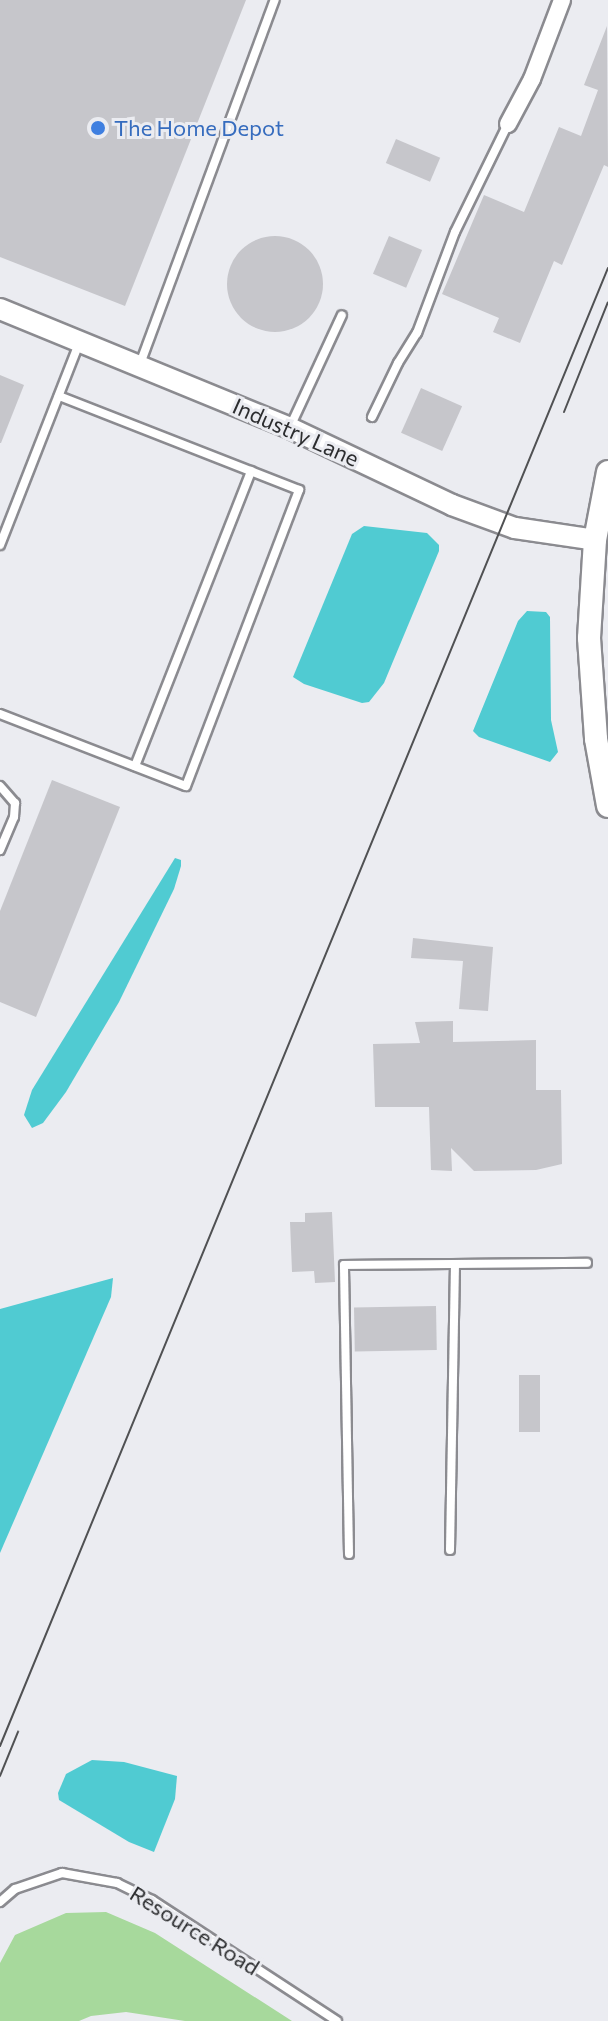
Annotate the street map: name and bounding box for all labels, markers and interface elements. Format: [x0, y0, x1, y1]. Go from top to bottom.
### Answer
place label: The Home Depot [114, 115, 284, 141]
marker: The Home Depot [89, 119, 107, 137]
street label: Industry Lane [229, 392, 363, 472]
street label: Resource Road [125, 1880, 265, 1980]

